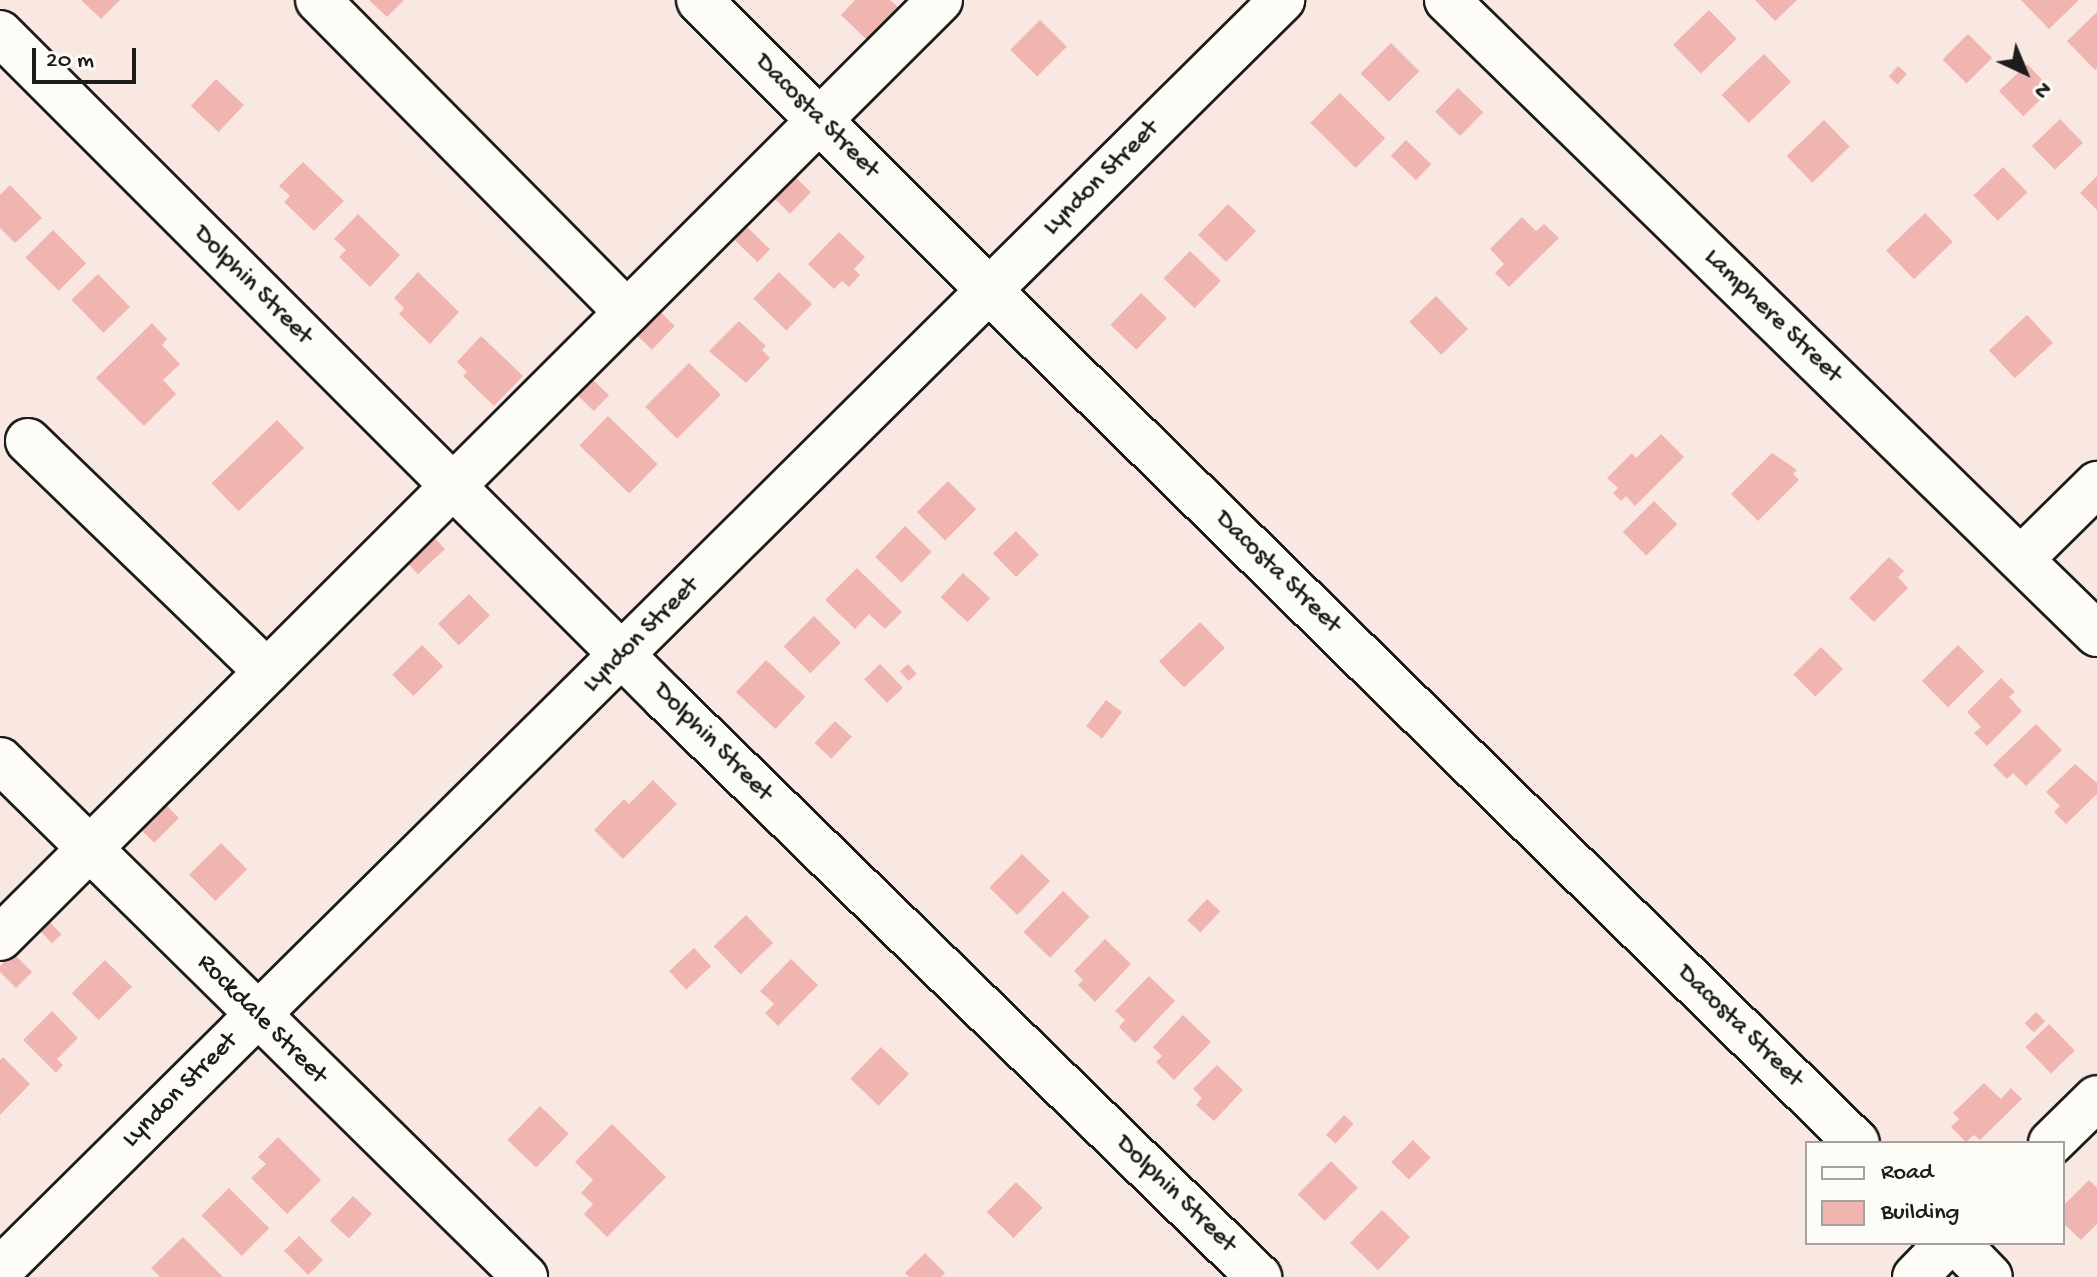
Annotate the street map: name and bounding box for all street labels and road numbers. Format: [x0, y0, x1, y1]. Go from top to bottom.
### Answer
street label: Dacosta Street [747, 48, 885, 186]
street label: Lyndon Street [1037, 114, 1167, 244]
street label: Dolphin Street [186, 220, 318, 352]
street label: Lamphere Street [1696, 243, 1848, 391]
street label: Dacosta Street [1207, 505, 1347, 641]
street label: Lyndon Street [577, 571, 707, 701]
street label: Dolphin Street [646, 677, 778, 809]
street label: Rockdale Street [189, 948, 333, 1092]
street label: Dacosta Street [1669, 959, 1809, 1095]
street label: Lyndon Street [116, 1026, 246, 1156]
street label: Dolphin Street [1108, 1129, 1242, 1261]

